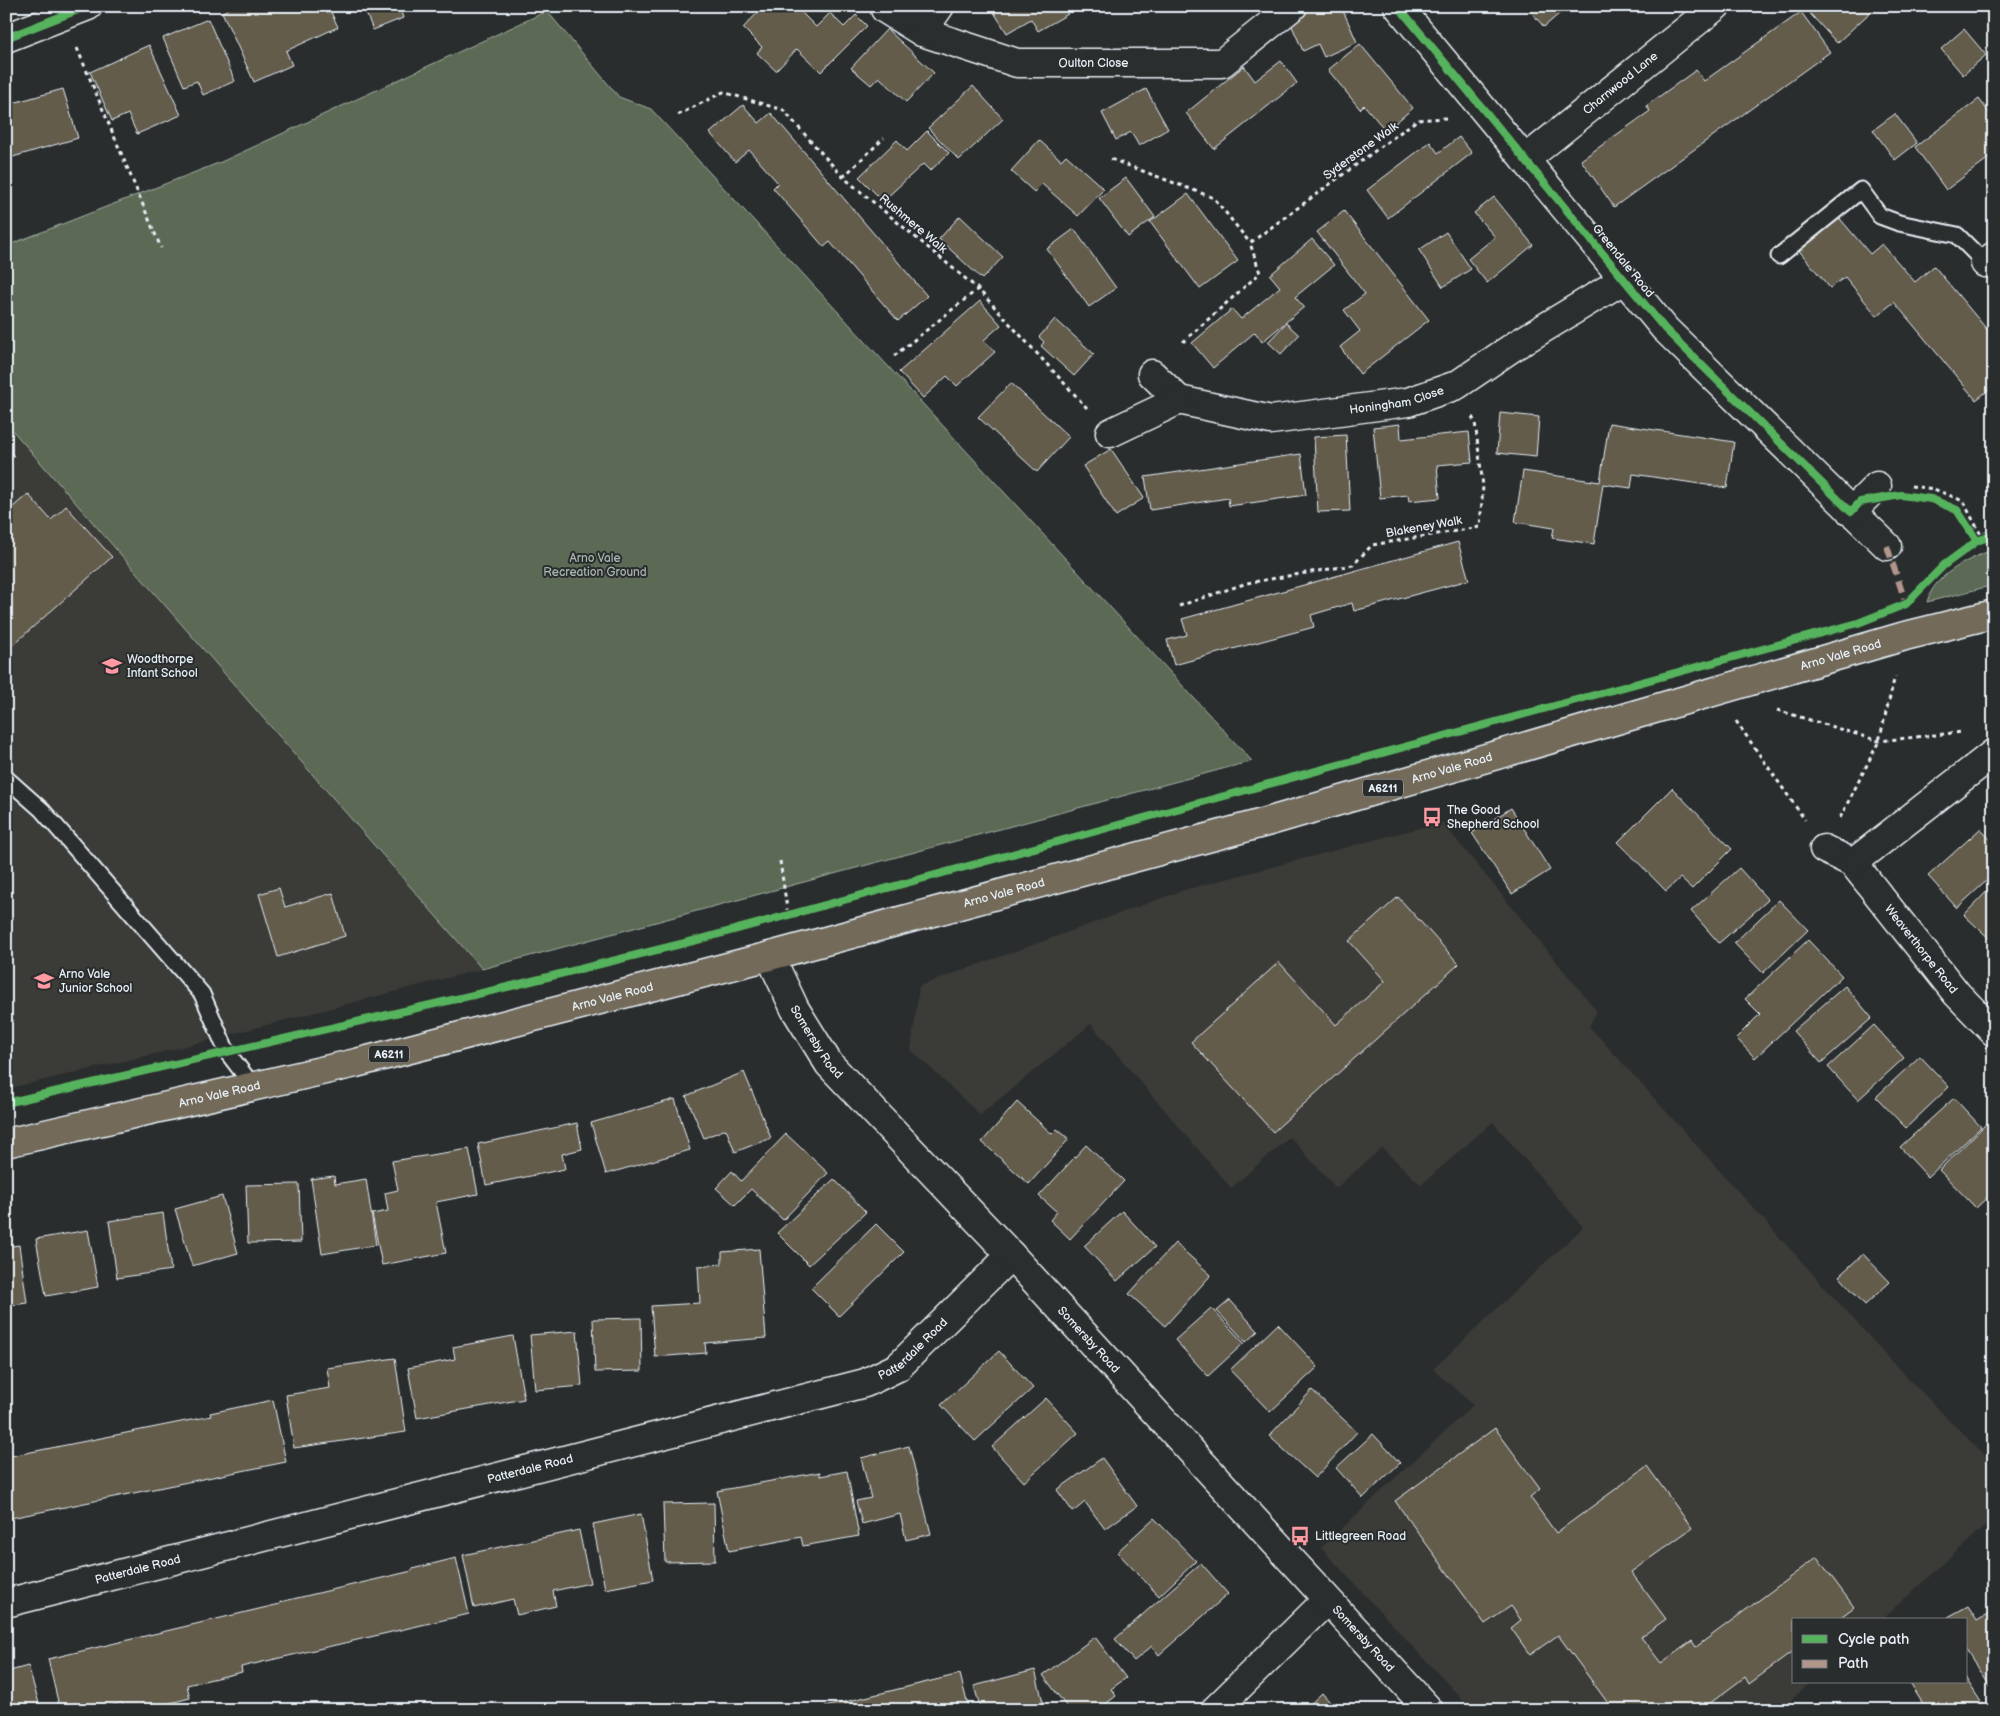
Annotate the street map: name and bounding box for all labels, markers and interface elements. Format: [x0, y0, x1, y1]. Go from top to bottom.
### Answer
street label: Charnwood Lane [1580, 48, 1661, 118]
street label: Oulton Close [1059, 56, 1128, 71]
street label: Syderstone Walk [1321, 119, 1402, 183]
street label: Rushmere Walk [876, 191, 950, 257]
street label: Greendale Road [1589, 221, 1657, 301]
street label: Honingham Close [1348, 383, 1446, 417]
street label: Blakeney Walk [1385, 513, 1463, 541]
park label: Arno Vale Recreation Ground [543, 551, 647, 580]
street label: Arno Vale Road [1799, 636, 1883, 674]
place label: Woodthorpe Infant School [127, 652, 198, 681]
school or university icon: Woodthorpe Infant School [101, 655, 123, 677]
street label: Arno Vale Road [1410, 749, 1494, 787]
road number: A6211 [1363, 780, 1403, 796]
place label: The Good Shepherd School [1447, 803, 1539, 832]
bus stop icon: The Good Shepherd School [1421, 806, 1443, 828]
street label: Arno Vale Road [962, 875, 1046, 911]
street label: Weaverthorpe Road [1881, 902, 1961, 997]
place label: Arno Vale Junior School [59, 967, 132, 996]
school or university icon: Arno Vale Junior School [33, 970, 55, 992]
street label: Arno Vale Road [570, 979, 655, 1014]
street label: Somersby Road [787, 1002, 846, 1082]
road number: A6211 [369, 1046, 409, 1062]
street label: Arno Vale Road [177, 1078, 262, 1111]
street label: Somersby Road [1054, 1303, 1123, 1376]
street label: Patterdale Road [876, 1315, 951, 1383]
street label: Patterdale Road [486, 1451, 575, 1487]
bus stop icon: Littlegreen Road [1289, 1525, 1311, 1547]
place label: Littlegreen Road [1315, 1529, 1406, 1544]
street label: Patterdale Road [93, 1551, 182, 1587]
street label: Somersby Road [1329, 1602, 1398, 1675]
legend [1792, 1618, 1968, 1684]
text: Cycle path [1838, 1630, 1909, 1649]
text: Path [1838, 1654, 1868, 1673]

